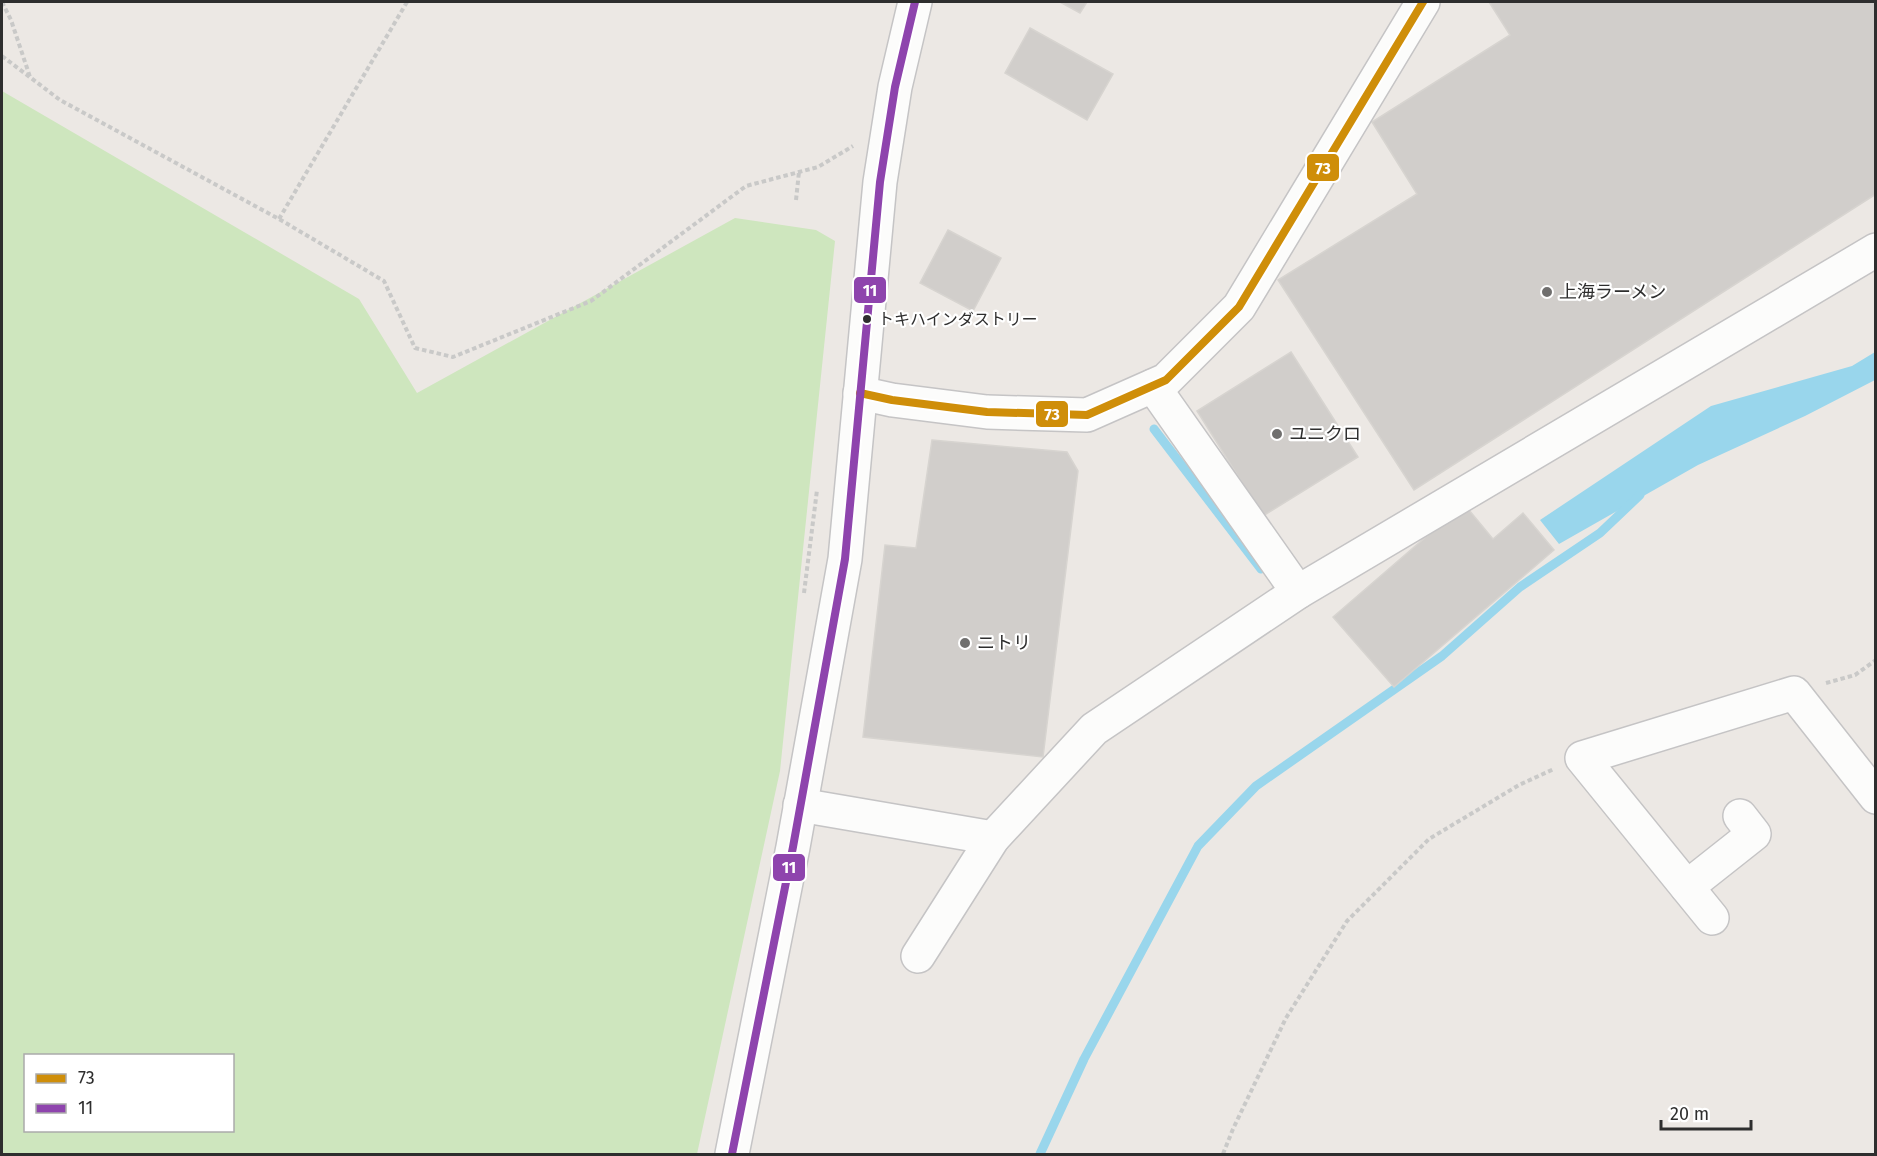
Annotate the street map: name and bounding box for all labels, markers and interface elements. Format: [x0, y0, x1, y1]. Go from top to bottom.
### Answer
line badge: 73 [1306, 153, 1340, 182]
text: 73 [1315, 159, 1331, 178]
line badge: 11 [853, 276, 887, 304]
text: 11 [863, 281, 877, 300]
place label: 上海ラーメン [1559, 281, 1666, 303]
marker: 上海ラーメン [1540, 285, 1554, 299]
place label: トキハインダストリー [878, 310, 1038, 329]
marker: トキハインダストリー [861, 313, 873, 325]
line badge: 73 [1035, 400, 1069, 428]
text: 73 [1044, 405, 1060, 424]
place label: ユニクロ [1289, 423, 1361, 445]
marker: ユニクロ [1270, 427, 1284, 441]
place label: ニトリ [977, 632, 1031, 654]
marker: ニトリ [958, 636, 972, 650]
line badge: 11 [772, 853, 806, 882]
text: 11 [782, 858, 796, 877]
legend [24, 1054, 234, 1132]
text: 73 [78, 1067, 95, 1089]
scale bar [1661, 1093, 1751, 1131]
text: 11 [78, 1097, 93, 1119]
text: 20 m [1670, 1103, 1709, 1125]

